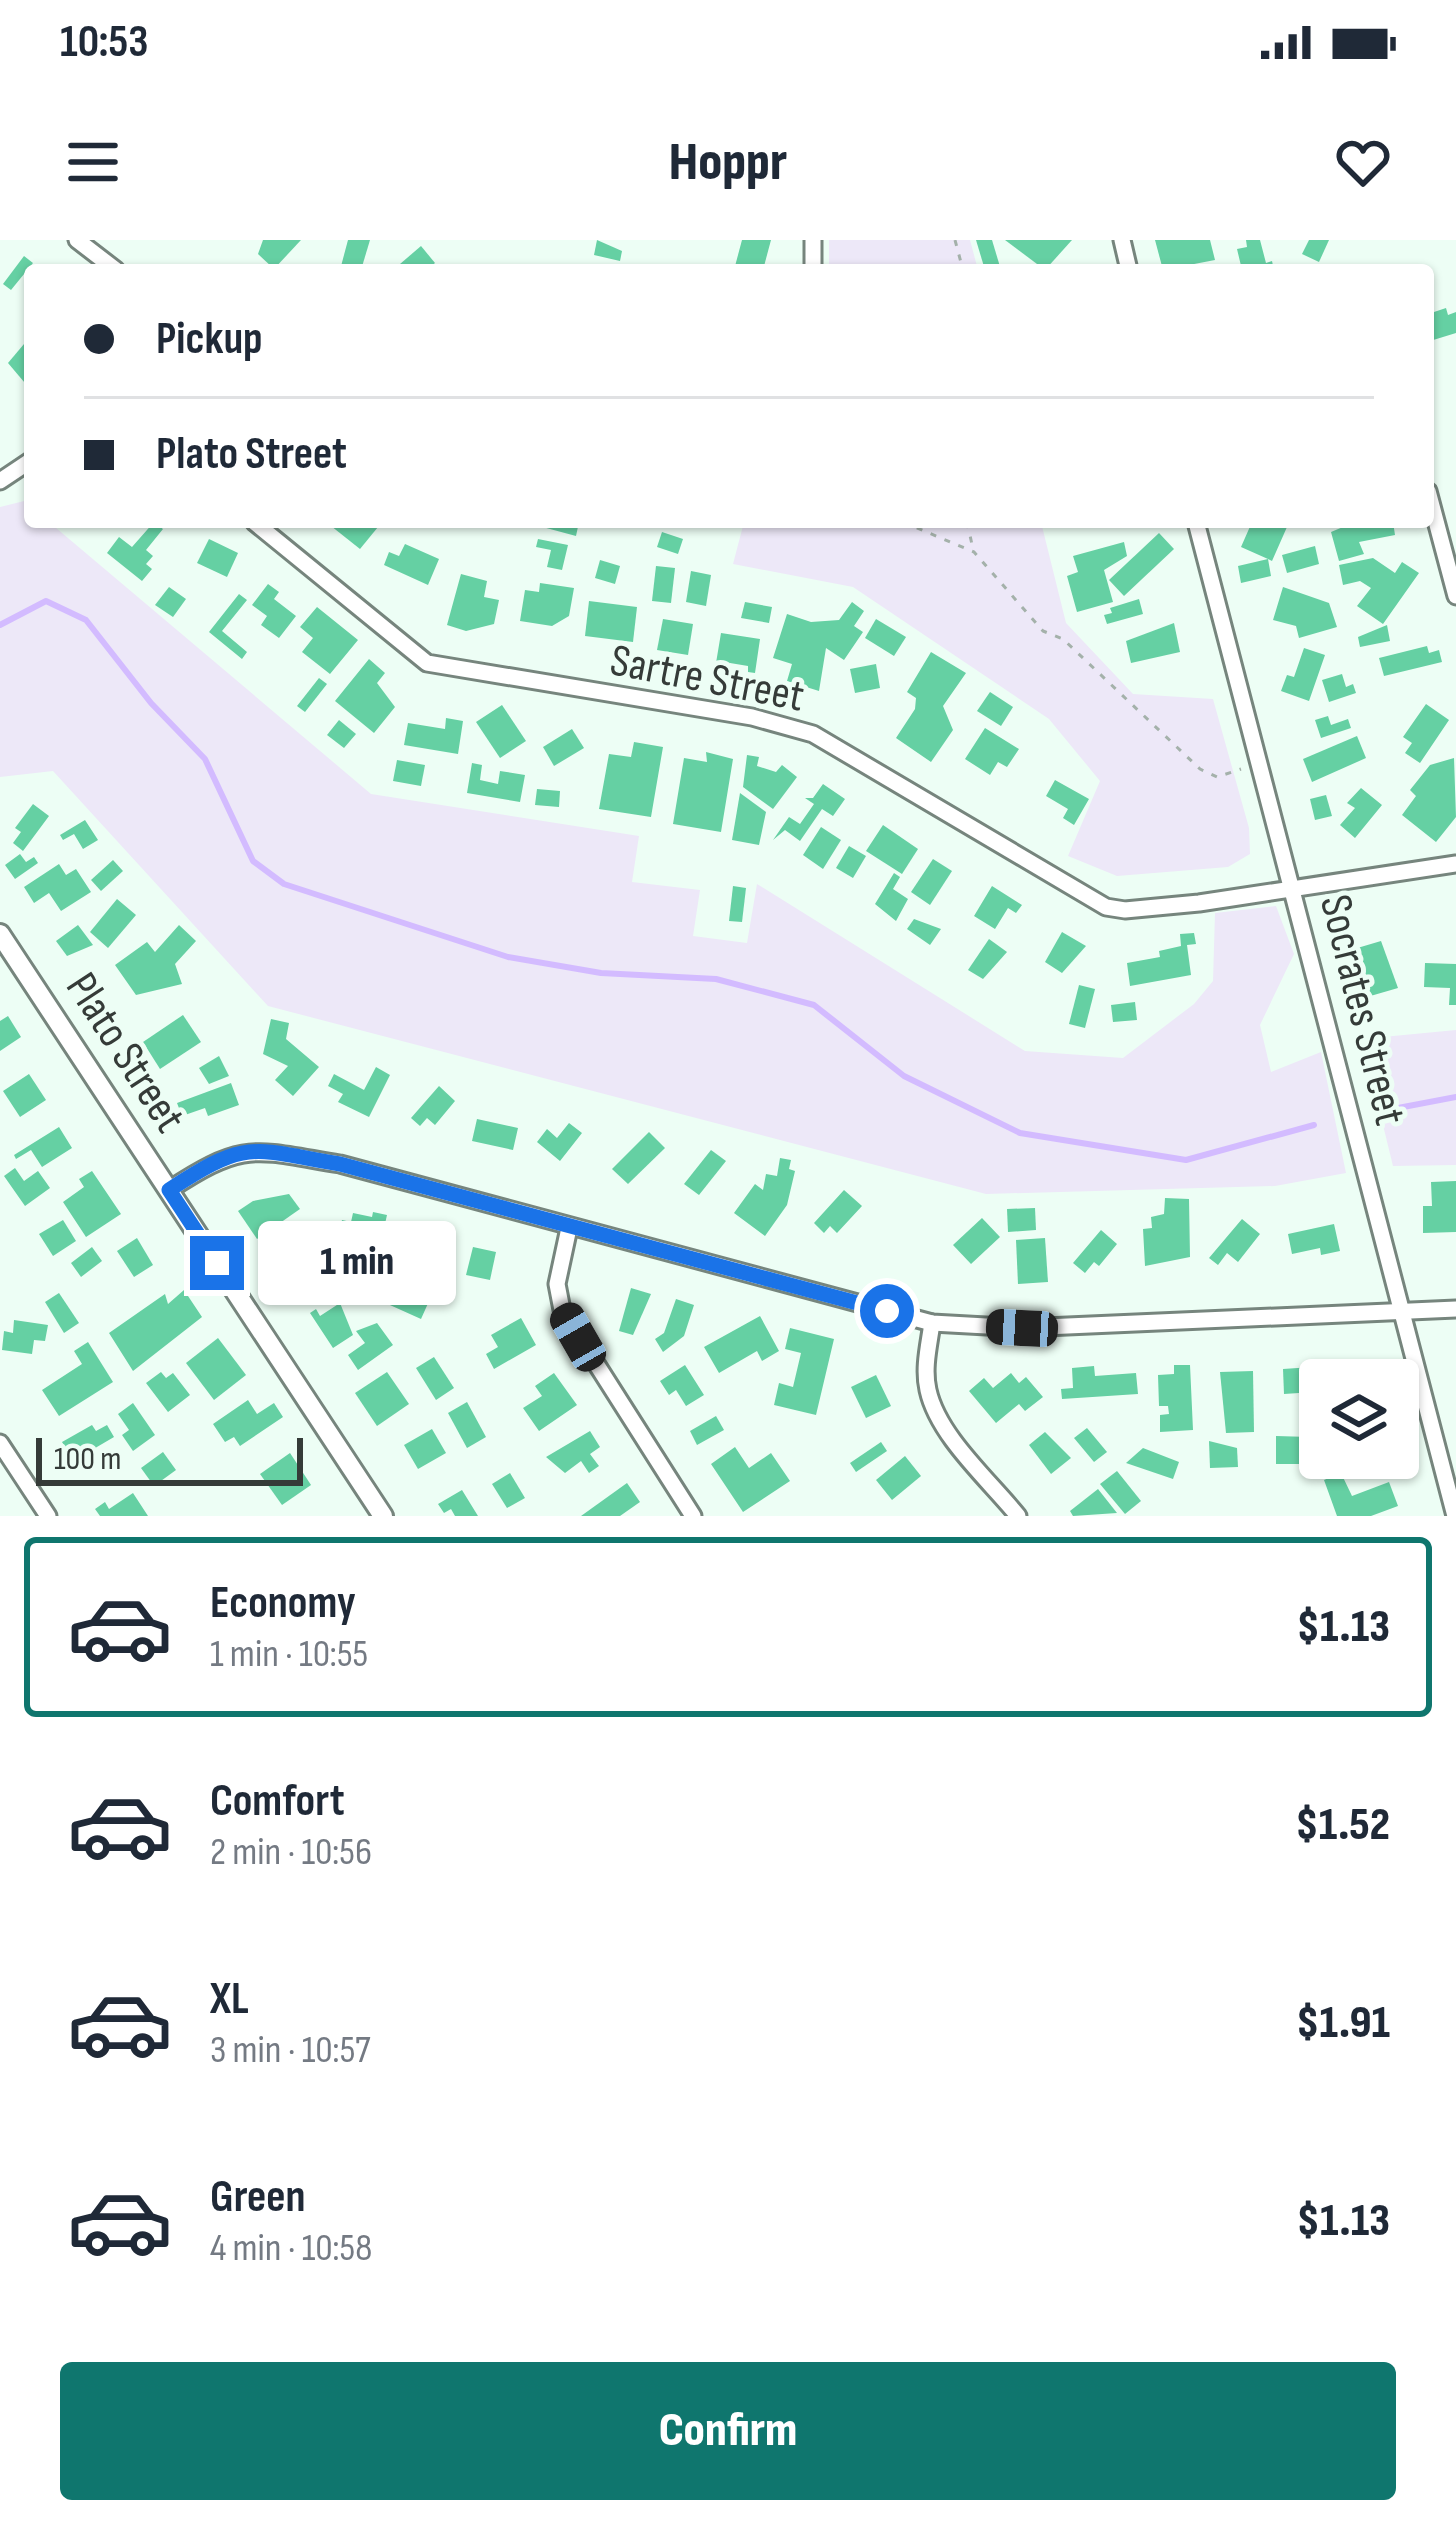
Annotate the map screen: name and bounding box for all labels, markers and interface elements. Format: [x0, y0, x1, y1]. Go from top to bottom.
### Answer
text: 10:53 [60, 15, 148, 70]
icon: menu [60, 129, 126, 195]
icon: heart [1330, 129, 1396, 195]
text: Hoppr [669, 130, 787, 195]
text: Pickup [156, 312, 263, 367]
text: Plato Street [156, 427, 347, 482]
street label: Sartre Street [605, 633, 809, 725]
street label: Socrates Street [1307, 889, 1417, 1131]
street label: Plato Street [53, 963, 197, 1143]
callout: 1 min [259, 1221, 457, 1305]
route end [190, 1236, 244, 1290]
text: 1 min [320, 1239, 394, 1286]
route start [860, 1284, 914, 1338]
car [544, 1297, 612, 1377]
car [985, 1308, 1059, 1348]
map controls [1299, 1359, 1419, 1479]
button: layers [1299, 1359, 1419, 1479]
scale bar [36, 1432, 303, 1485]
text: 100 m [54, 1439, 121, 1479]
icon: car [66, 1573, 174, 1681]
text: Economy [210, 1576, 356, 1631]
text: $1.13 [1297, 1600, 1390, 1655]
text: 1 min · 10:55 [210, 1631, 368, 1678]
icon: car [66, 1771, 174, 1879]
text: Comfort [210, 1774, 345, 1829]
text: $1.52 [1295, 1798, 1390, 1853]
text: 2 min · 10:56 [210, 1829, 372, 1876]
icon: car [66, 1969, 174, 2077]
text: XL [210, 1972, 249, 2027]
text: $1.91 [1296, 1996, 1390, 2051]
text: 3 min · 10:57 [210, 2027, 371, 2074]
icon: car [66, 2167, 174, 2275]
text: Green [210, 2170, 306, 2225]
text: $1.13 [1297, 2194, 1390, 2249]
text: 4 min · 10:58 [210, 2225, 372, 2272]
button: Confirm [60, 2362, 1396, 2500]

